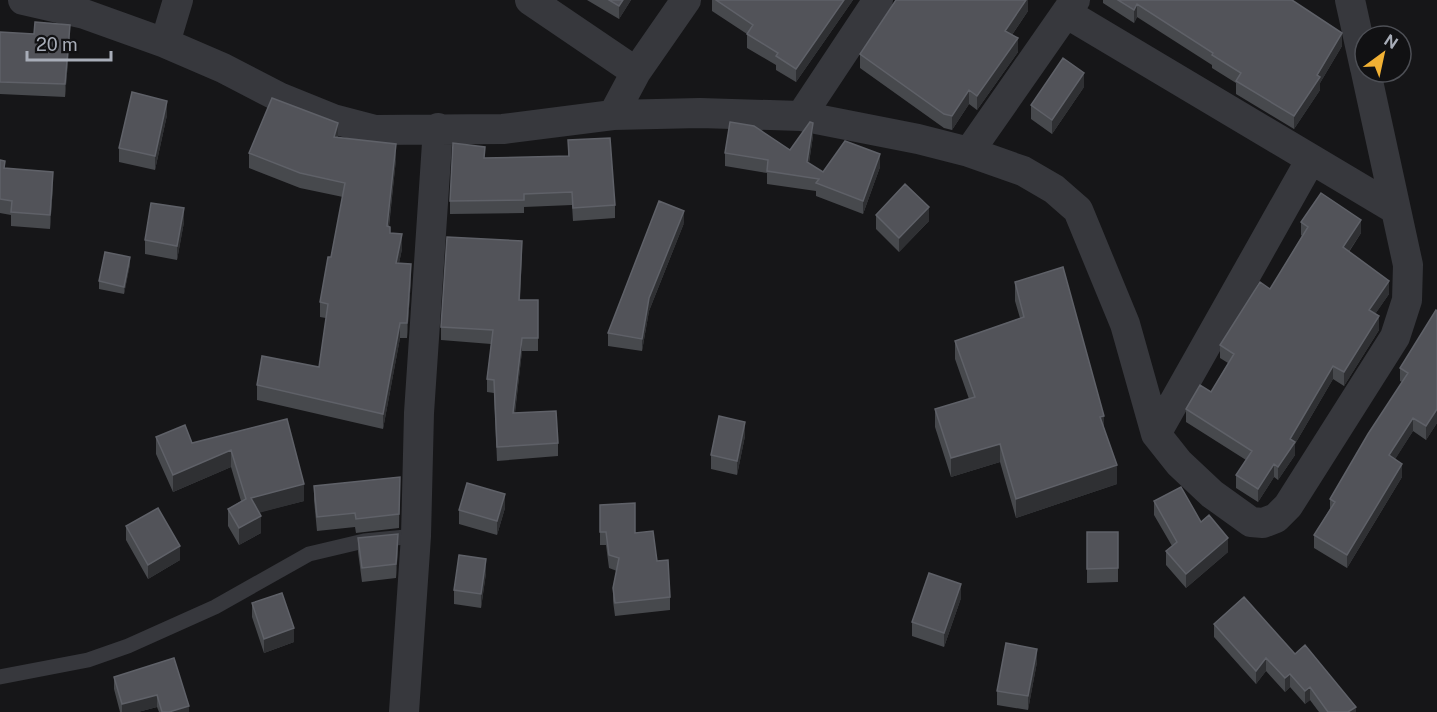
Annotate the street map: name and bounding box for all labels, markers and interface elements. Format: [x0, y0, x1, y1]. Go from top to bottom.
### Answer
scale bar [27, 24, 111, 62]
north arrow [1353, 24, 1413, 84]
text: N [1380, 30, 1401, 53]
text: 20 m [36, 34, 78, 55]

